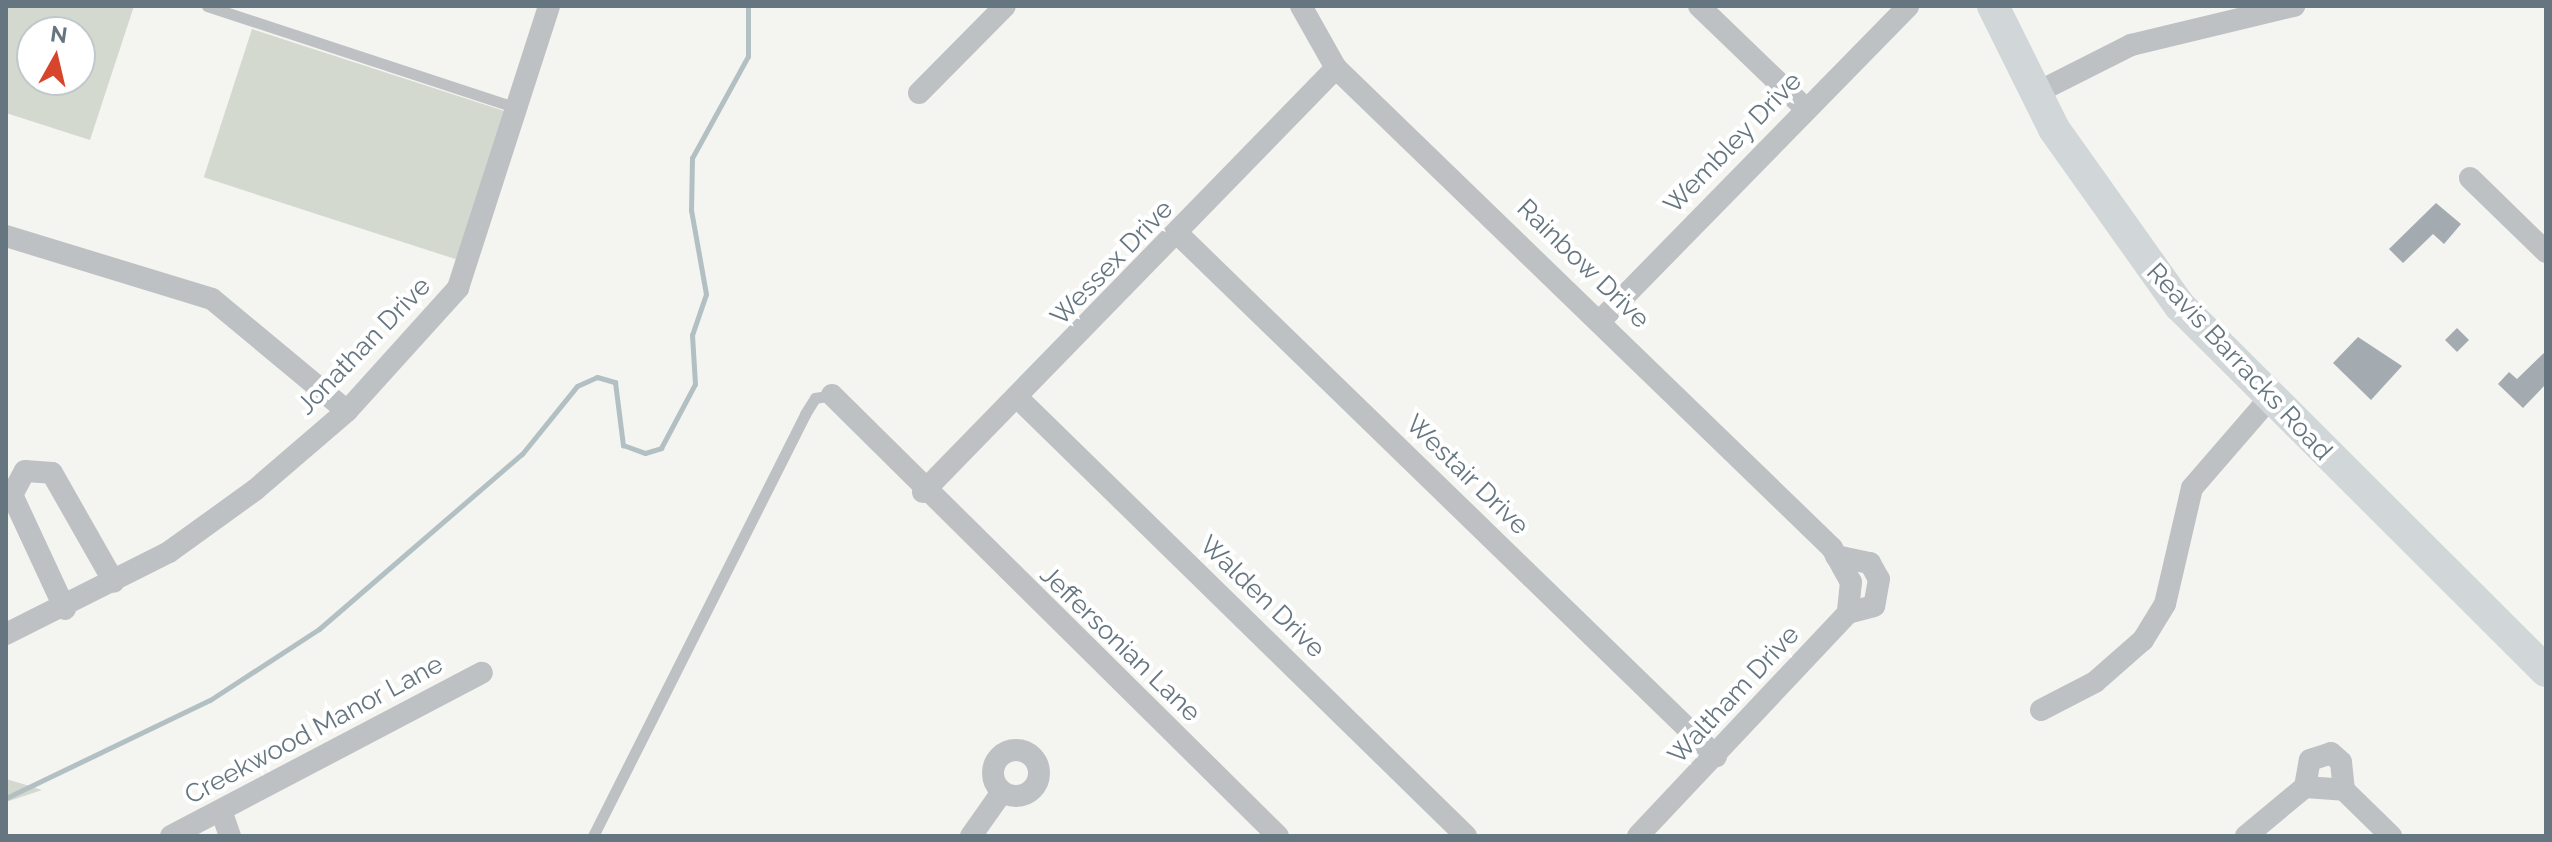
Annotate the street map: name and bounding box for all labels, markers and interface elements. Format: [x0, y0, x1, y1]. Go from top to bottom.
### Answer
north arrow [16, 16, 96, 96]
text: N [49, 20, 69, 48]
street label: Wembley Drive [1657, 65, 1809, 221]
street label: Rainbow Drive [1510, 193, 1656, 335]
street label: Wessex Drive [1044, 194, 1180, 332]
street label: Reavis Barracks Road [2140, 257, 2338, 467]
street label: Jonathan Drive [291, 271, 437, 421]
street label: Westair Drive [1399, 408, 1535, 542]
street label: Walden Drive [1193, 529, 1331, 665]
street label: Jeffersonian Lane [1033, 559, 1207, 729]
street label: Waltham Drive [1662, 619, 1806, 771]
street label: Creekwood Manor Lane [179, 649, 449, 811]

